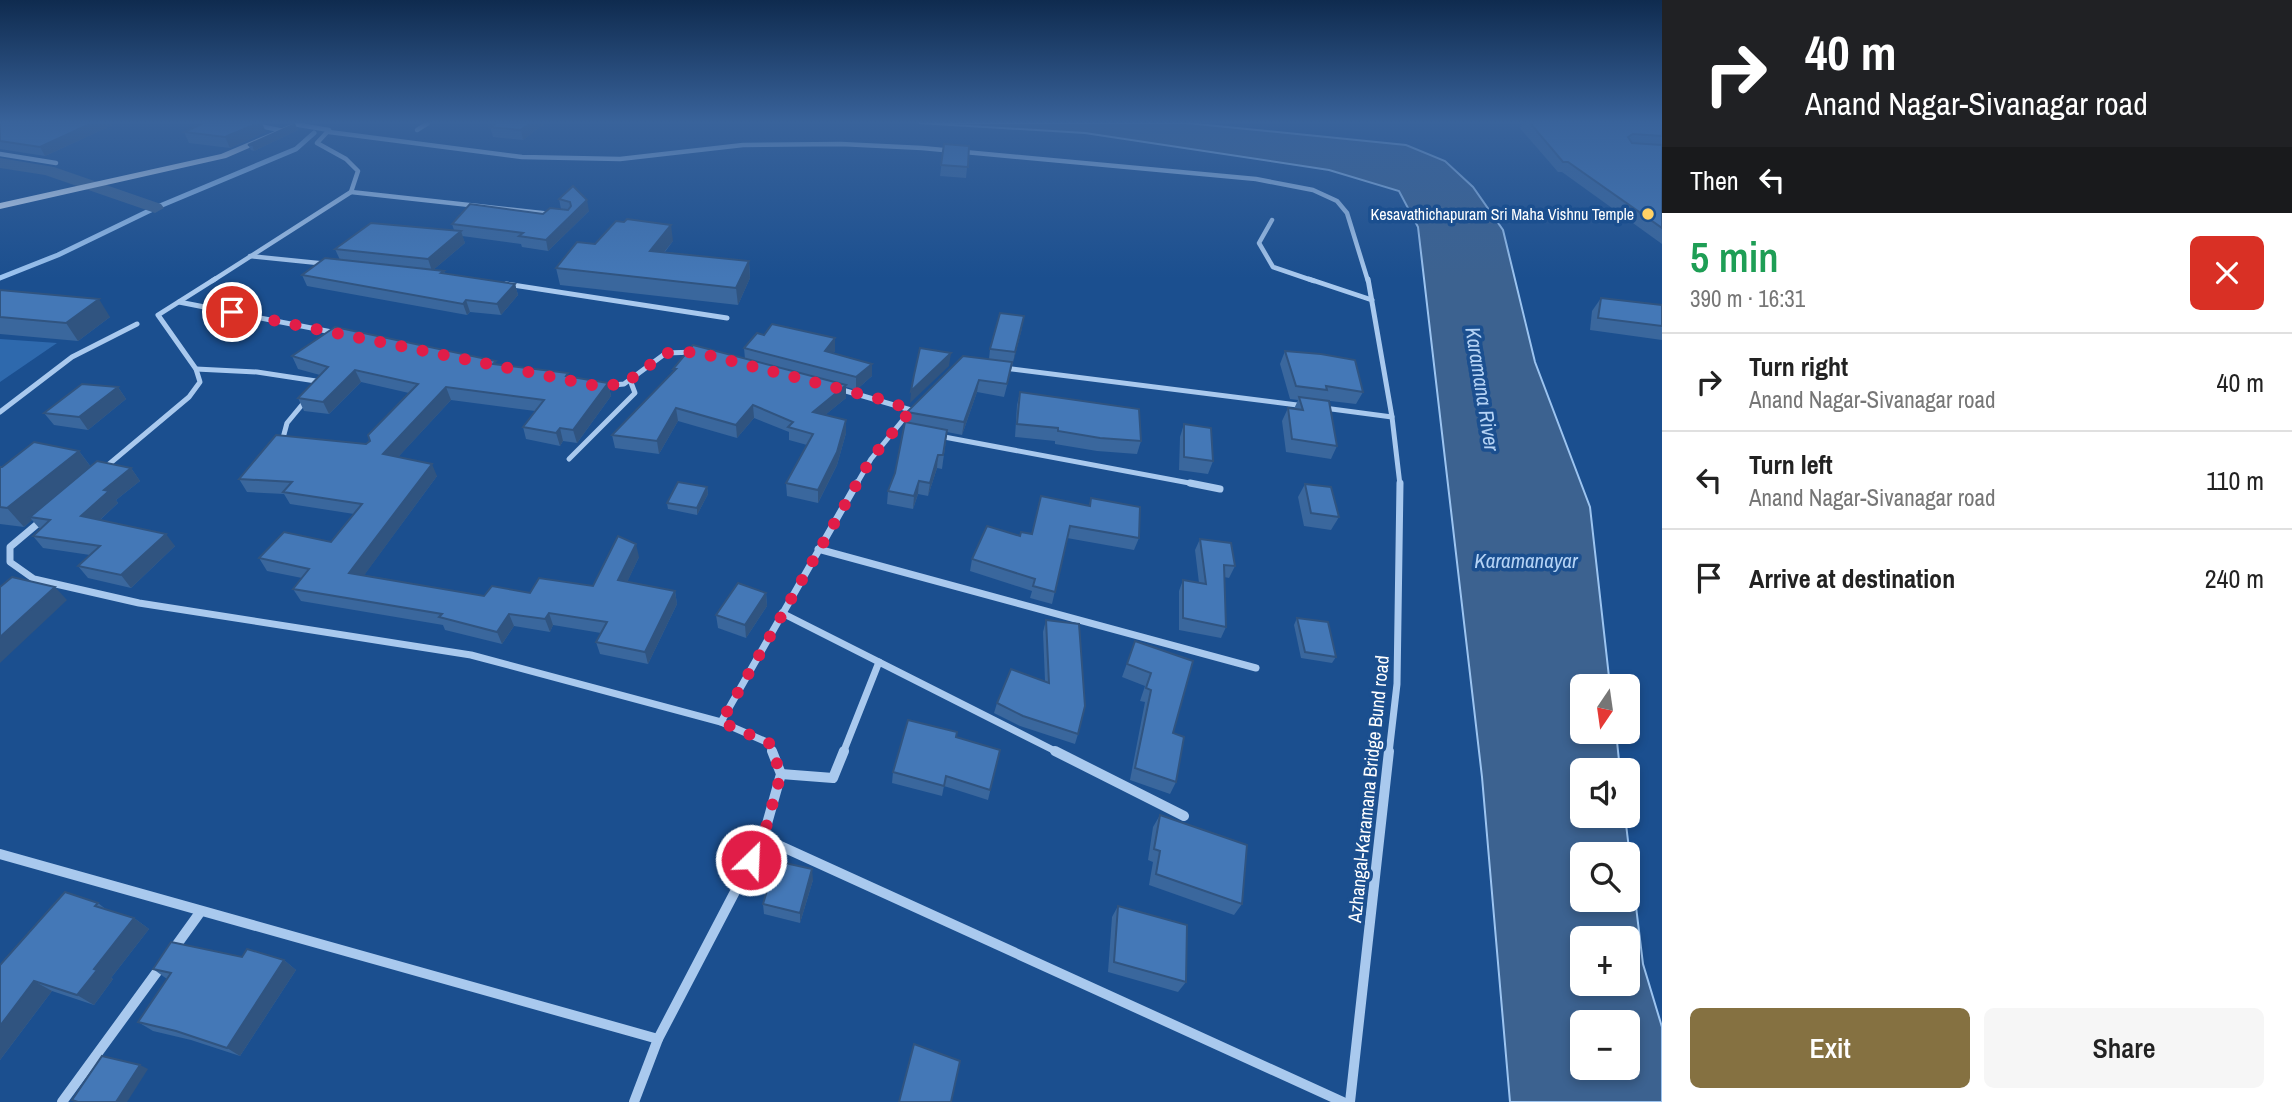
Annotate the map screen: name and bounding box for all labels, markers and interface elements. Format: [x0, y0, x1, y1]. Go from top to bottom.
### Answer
text: 40 m [1805, 19, 1897, 85]
icon: right [1690, 28, 1781, 119]
text: Anand Nagar-Sivanagar road [1805, 82, 2148, 125]
icon: left [1753, 161, 1791, 199]
text: Then [1690, 163, 1739, 198]
place label: Kesavathichapuram Sri Maha Vishnu Temple [1370, 203, 1634, 225]
marker: Kesavathichapuram Sri Maha Vishnu Temple [1640, 206, 1656, 222]
text: 5 min [1690, 229, 1779, 285]
button: close [2190, 236, 2264, 310]
pin [202, 282, 262, 342]
text: 390 m · 16:31 [1690, 283, 1805, 314]
icon: arrive [213, 293, 251, 331]
water label: Karamana River [1458, 325, 1507, 454]
text: Turn right [1749, 349, 1848, 384]
icon: right [1690, 363, 1728, 401]
text: 40 m [2217, 365, 2264, 400]
text: Anand Nagar-Sivanagar road [1749, 384, 1995, 415]
text: Turn left [1749, 447, 1833, 482]
icon: left [1690, 461, 1728, 499]
text: 110 m [2206, 463, 2264, 498]
text: Anand Nagar-Sivanagar road [1749, 482, 1995, 513]
water label: Karamanayar [1474, 546, 1579, 575]
icon: arrive [1690, 559, 1728, 597]
text: Arrive at destination [1749, 561, 1955, 596]
text: 240 m [2205, 561, 2264, 596]
street label: Azhangal-Karamana Bridge Bund road [1341, 654, 1395, 925]
north arrow [1570, 674, 1640, 744]
map controls [1570, 674, 1640, 1080]
button: sound [1570, 758, 1640, 828]
position arrow [714, 823, 788, 897]
button: search [1570, 842, 1640, 912]
button: + [1570, 926, 1640, 996]
button: Exit [1690, 1008, 1970, 1088]
button: Share [1984, 1008, 2264, 1088]
button: − [1570, 1010, 1640, 1080]

